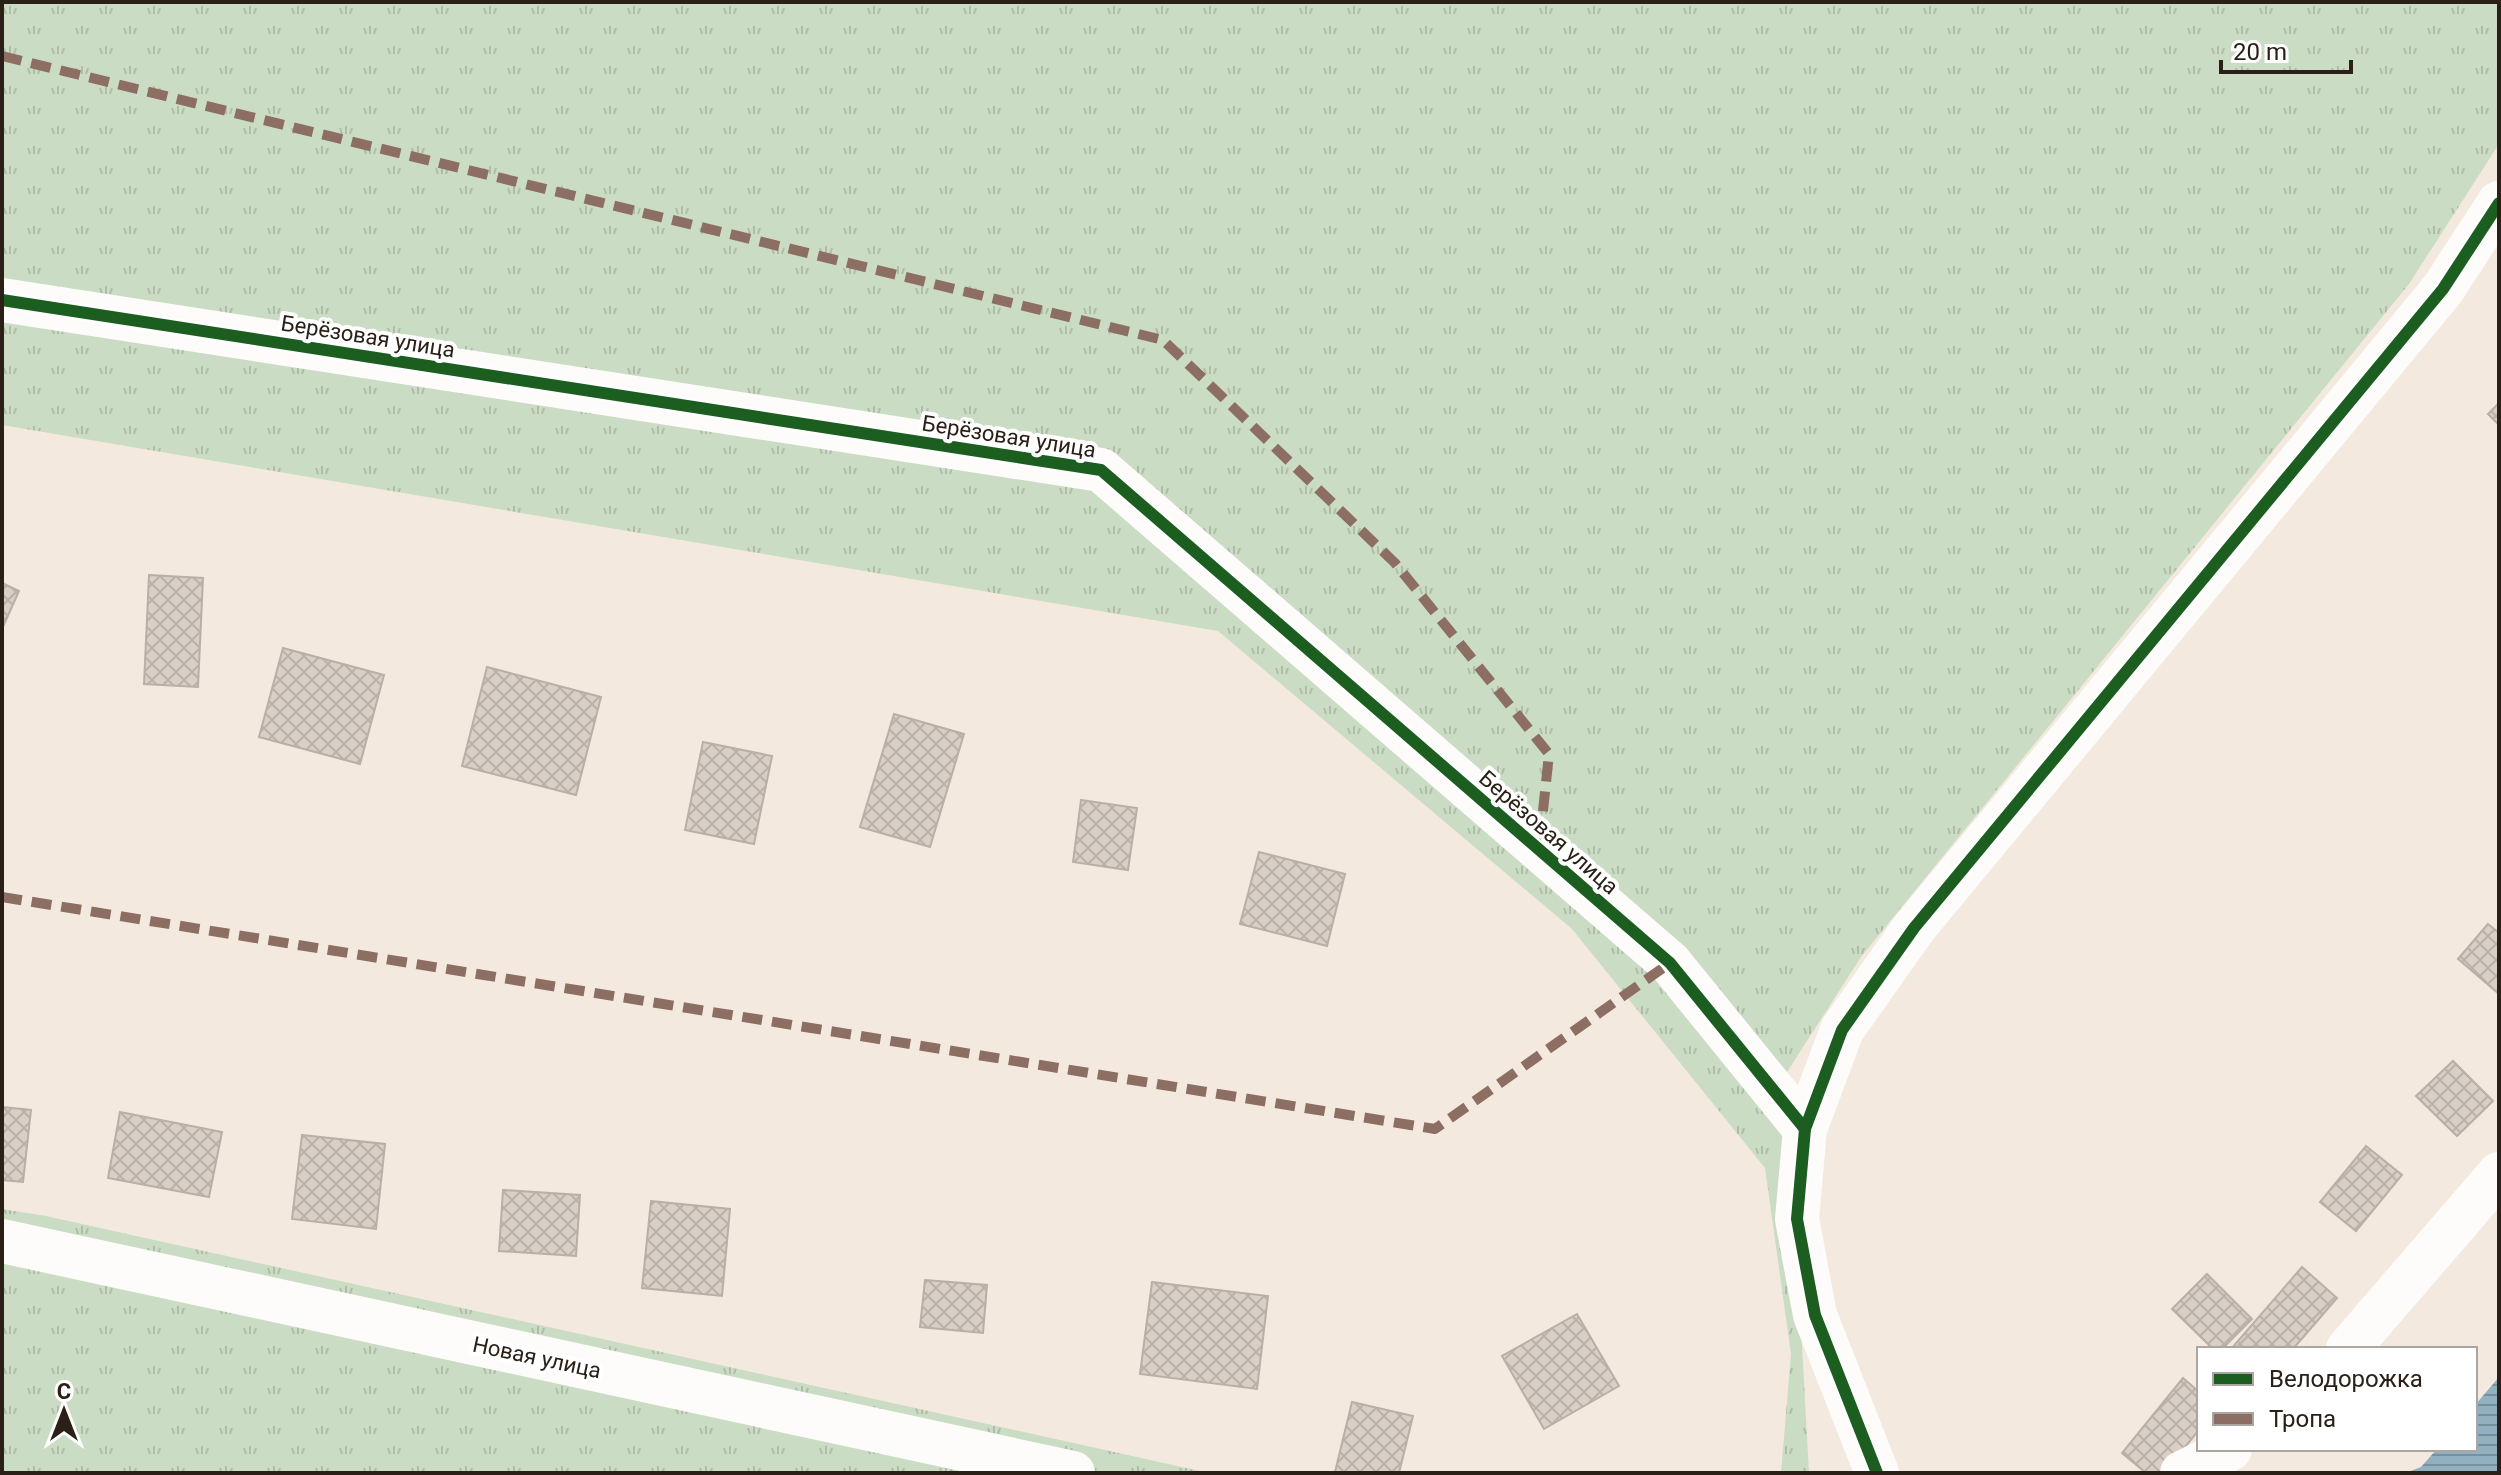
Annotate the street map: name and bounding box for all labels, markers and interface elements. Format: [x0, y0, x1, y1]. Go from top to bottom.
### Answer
scale bar [2221, 24, 2351, 74]
text: 20 m [2233, 38, 2287, 66]
street label: Берёзовая улица [279, 310, 457, 363]
street label: Берёзовая улица [920, 410, 1098, 463]
street label: Берёзовая улица [1474, 765, 1623, 899]
street label: Новая улица [470, 1332, 603, 1383]
legend [2197, 1347, 2477, 1451]
text: Велодорожка [2269, 1365, 2423, 1393]
north arrow [24, 1371, 104, 1451]
text: С [57, 1379, 71, 1404]
text: Тропа [2269, 1405, 2336, 1433]

